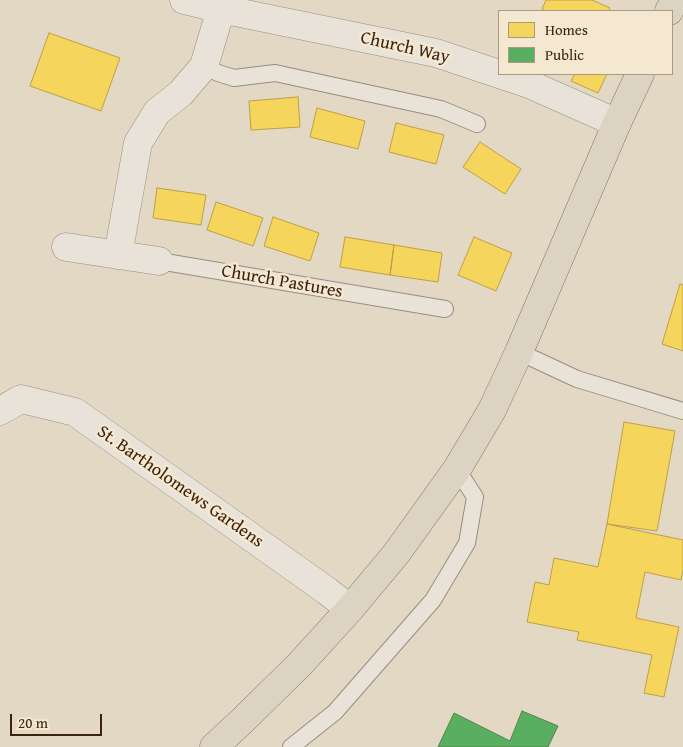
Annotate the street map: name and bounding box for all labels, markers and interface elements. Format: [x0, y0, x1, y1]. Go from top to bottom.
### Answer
legend [498, 10, 673, 75]
text: Homes [545, 19, 588, 40]
street label: Church Way [358, 27, 452, 69]
text: Public [545, 44, 584, 65]
street label: Church Pastures [220, 261, 344, 303]
street label: St. Bartholomews Gardens [93, 421, 267, 553]
scale bar [12, 704, 105, 736]
text: 20 m [18, 712, 48, 733]

